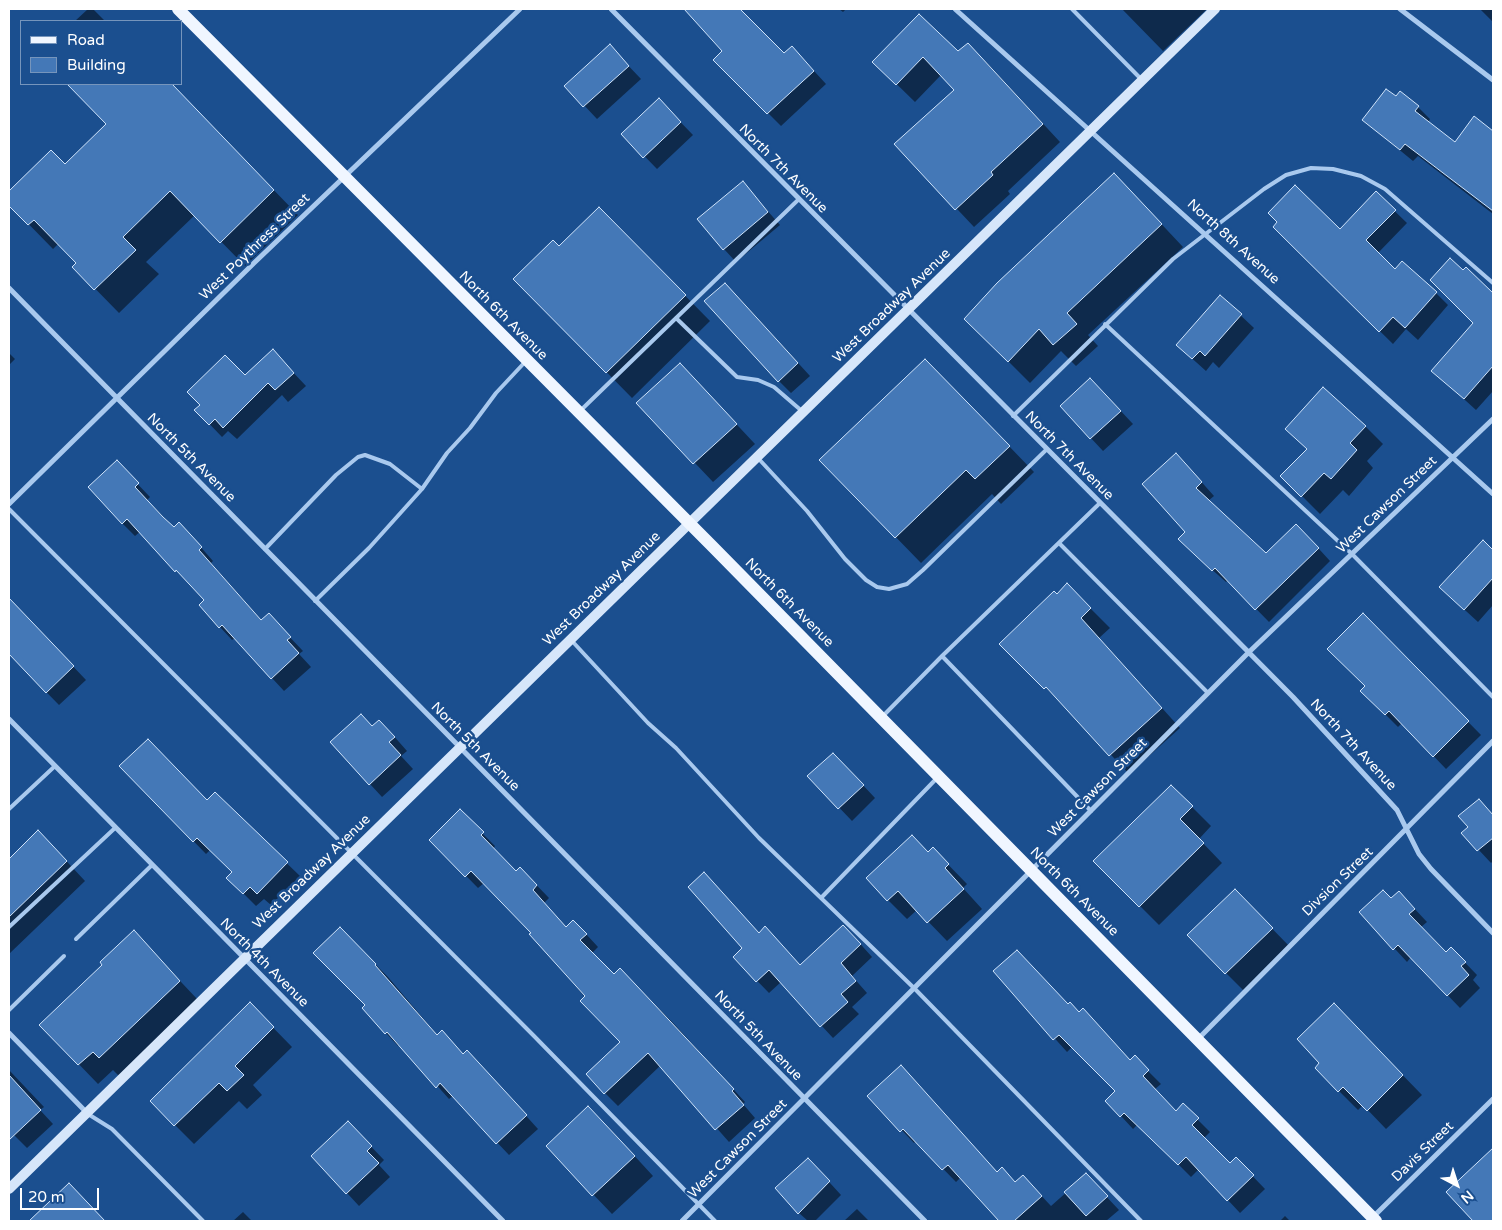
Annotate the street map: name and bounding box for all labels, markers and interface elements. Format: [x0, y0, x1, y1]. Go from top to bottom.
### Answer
legend [20, 20, 182, 85]
text: Road [67, 31, 105, 49]
text: Building [67, 56, 126, 74]
street label: North 7th Avenue [735, 121, 831, 217]
street label: West Poythress Street [196, 190, 314, 304]
street label: North 8th Avenue [1183, 196, 1283, 288]
street label: West Broadway Avenue [830, 245, 954, 367]
street label: North 6th Avenue [455, 268, 551, 364]
street label: North 7th Avenue [1021, 408, 1117, 504]
street label: North 5th Avenue [143, 410, 239, 506]
street label: West Cawson Street [1333, 453, 1441, 557]
street label: West Broadway Avenue [540, 528, 664, 650]
street label: North 6th Avenue [741, 555, 837, 651]
street label: North 7th Avenue [1306, 696, 1400, 794]
street label: North 5th Avenue [427, 699, 523, 795]
street label: West Cawson Street [1045, 735, 1151, 841]
street label: West Broadway Avenue [250, 811, 374, 933]
street label: North 6th Avenue [1026, 844, 1122, 940]
street label: Divsion Street [1299, 844, 1377, 920]
street label: North 4th Avenue [216, 915, 312, 1011]
street label: North 5th Avenue [711, 987, 805, 1085]
street label: West Cawson Street [685, 1096, 791, 1202]
street label: Davis Street [1389, 1118, 1457, 1186]
north arrow [1432, 1160, 1482, 1210]
scale bar [22, 1178, 101, 1210]
text: N [1457, 1187, 1477, 1207]
text: 20 m [28, 1188, 65, 1206]

